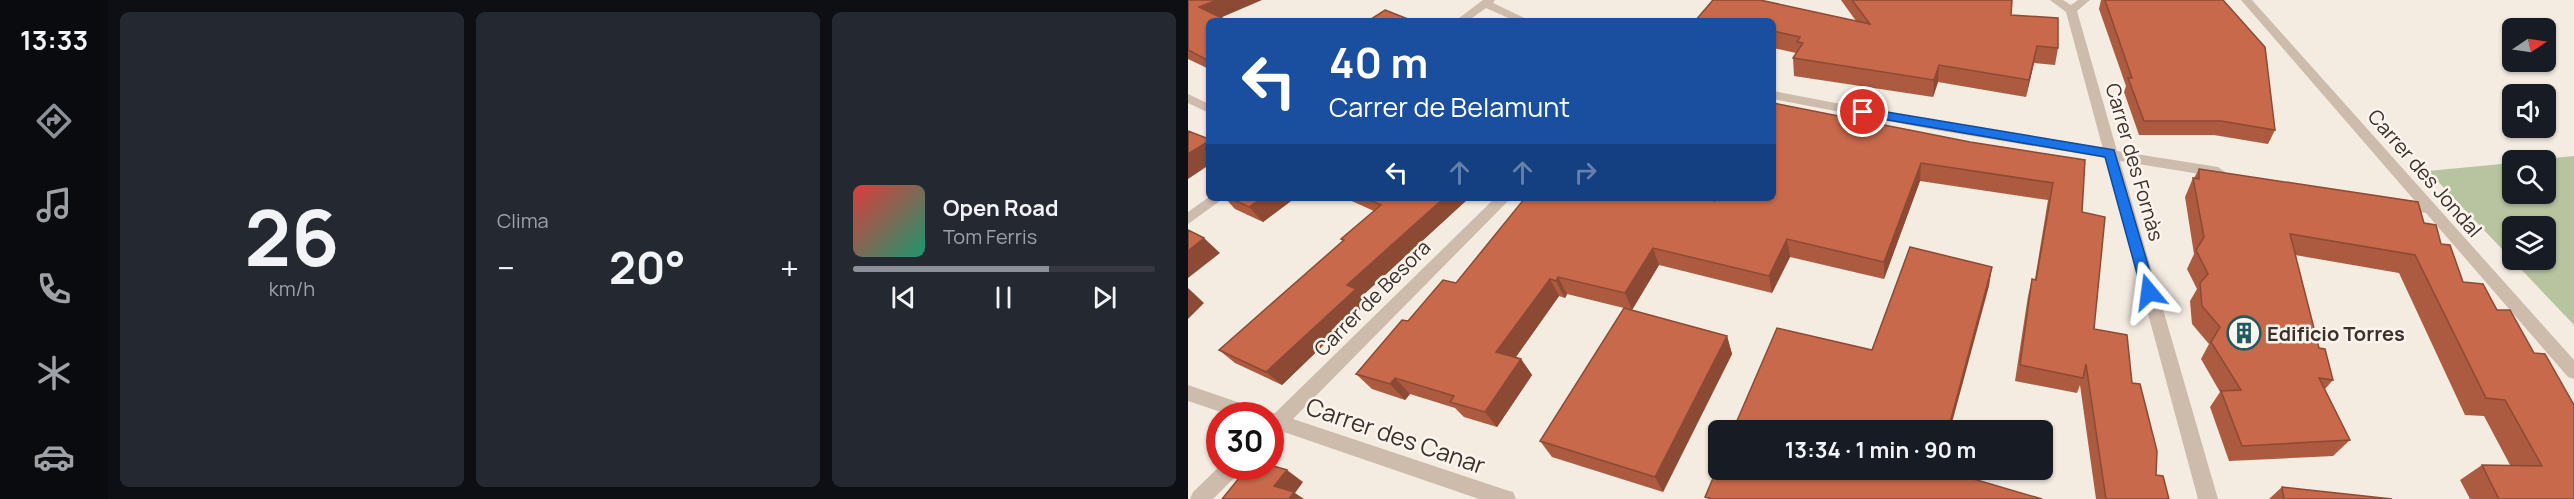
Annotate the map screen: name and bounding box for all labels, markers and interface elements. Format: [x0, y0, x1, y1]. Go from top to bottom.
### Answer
north arrow [2502, 18, 2556, 72]
map controls [2502, 18, 2556, 270]
text: 13:33 [20, 21, 88, 58]
text: 40 m [1329, 33, 1428, 91]
icon: left [1230, 42, 1308, 120]
street label: Carrer des Fornàs [2100, 80, 2170, 244]
button: sound [2502, 84, 2556, 138]
pin [1837, 86, 1888, 137]
text: Carrer de Belamunt [1329, 88, 1570, 125]
icon: arrive [1846, 95, 1879, 128]
icon: directions [33, 100, 75, 142]
street label: Carrer des Jondal [2362, 103, 2488, 243]
button: search [2502, 150, 2556, 204]
icon: left [1380, 156, 1413, 189]
icon: ahead [1443, 156, 1476, 189]
icon: ahead [1506, 156, 1539, 189]
icon: right [1569, 156, 1602, 189]
text: 26 [245, 183, 339, 289]
icon: music [33, 184, 75, 226]
text: Open Road [943, 193, 1058, 223]
text: Clima [497, 207, 549, 234]
button: layers [2502, 216, 2556, 270]
text: Tom Ferris [943, 223, 1037, 250]
street label: Carrer de Besora [1308, 234, 1436, 362]
text: 20° [609, 236, 686, 298]
text: − [497, 245, 515, 290]
text: + [780, 245, 799, 290]
position arrow [2117, 260, 2181, 324]
icon: phone [33, 268, 75, 310]
text: km/h [269, 275, 315, 302]
icon: previous [887, 281, 920, 314]
icon: pause [987, 281, 1020, 314]
icon: next [1088, 281, 1121, 314]
building icon: Edificio Torres [2226, 315, 2262, 351]
place label: Edificio Torres [2267, 320, 2405, 347]
icon: climate [33, 352, 75, 394]
street label: Carrer des Canar [1302, 389, 1490, 481]
speed limit sign: 30 [1206, 402, 1284, 480]
text: 13:34 · 1 min · 90 m [1785, 435, 1976, 465]
icon: car [33, 436, 75, 478]

